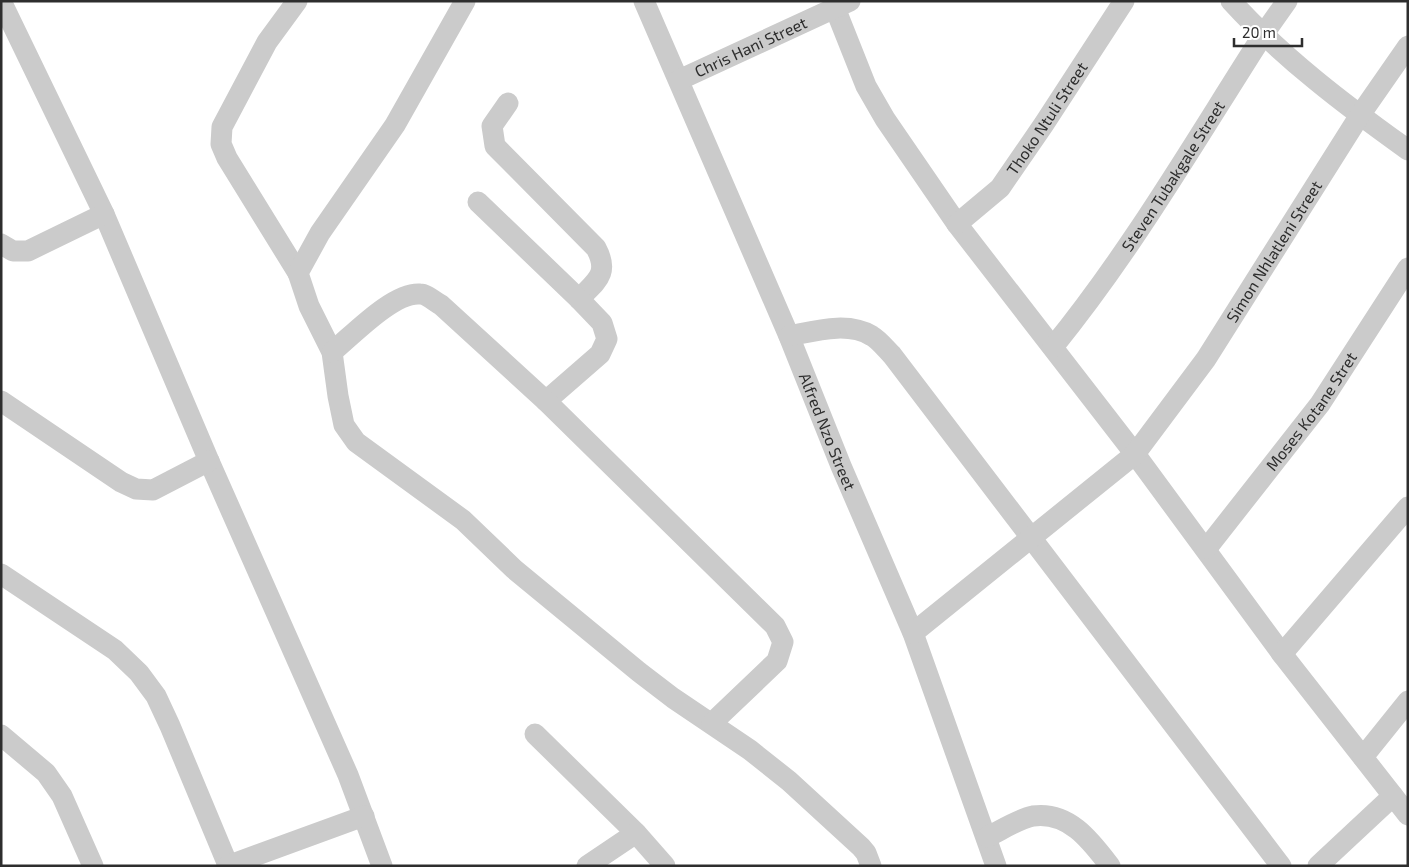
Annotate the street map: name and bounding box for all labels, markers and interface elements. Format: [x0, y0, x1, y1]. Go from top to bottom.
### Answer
street label: Chris Hani Street [691, 12, 810, 80]
scale bar [1234, 15, 1302, 47]
text: 20 m [1242, 23, 1276, 41]
street label: Thoko Ntuli Street [1002, 58, 1091, 178]
street label: Steven Tubakgale Street [1117, 97, 1228, 255]
street label: Simon Nhlatleni Street [1222, 177, 1325, 326]
street label: Moses Kotane Stret [1261, 348, 1360, 474]
street label: Alfred Nzo Street [796, 370, 860, 493]

